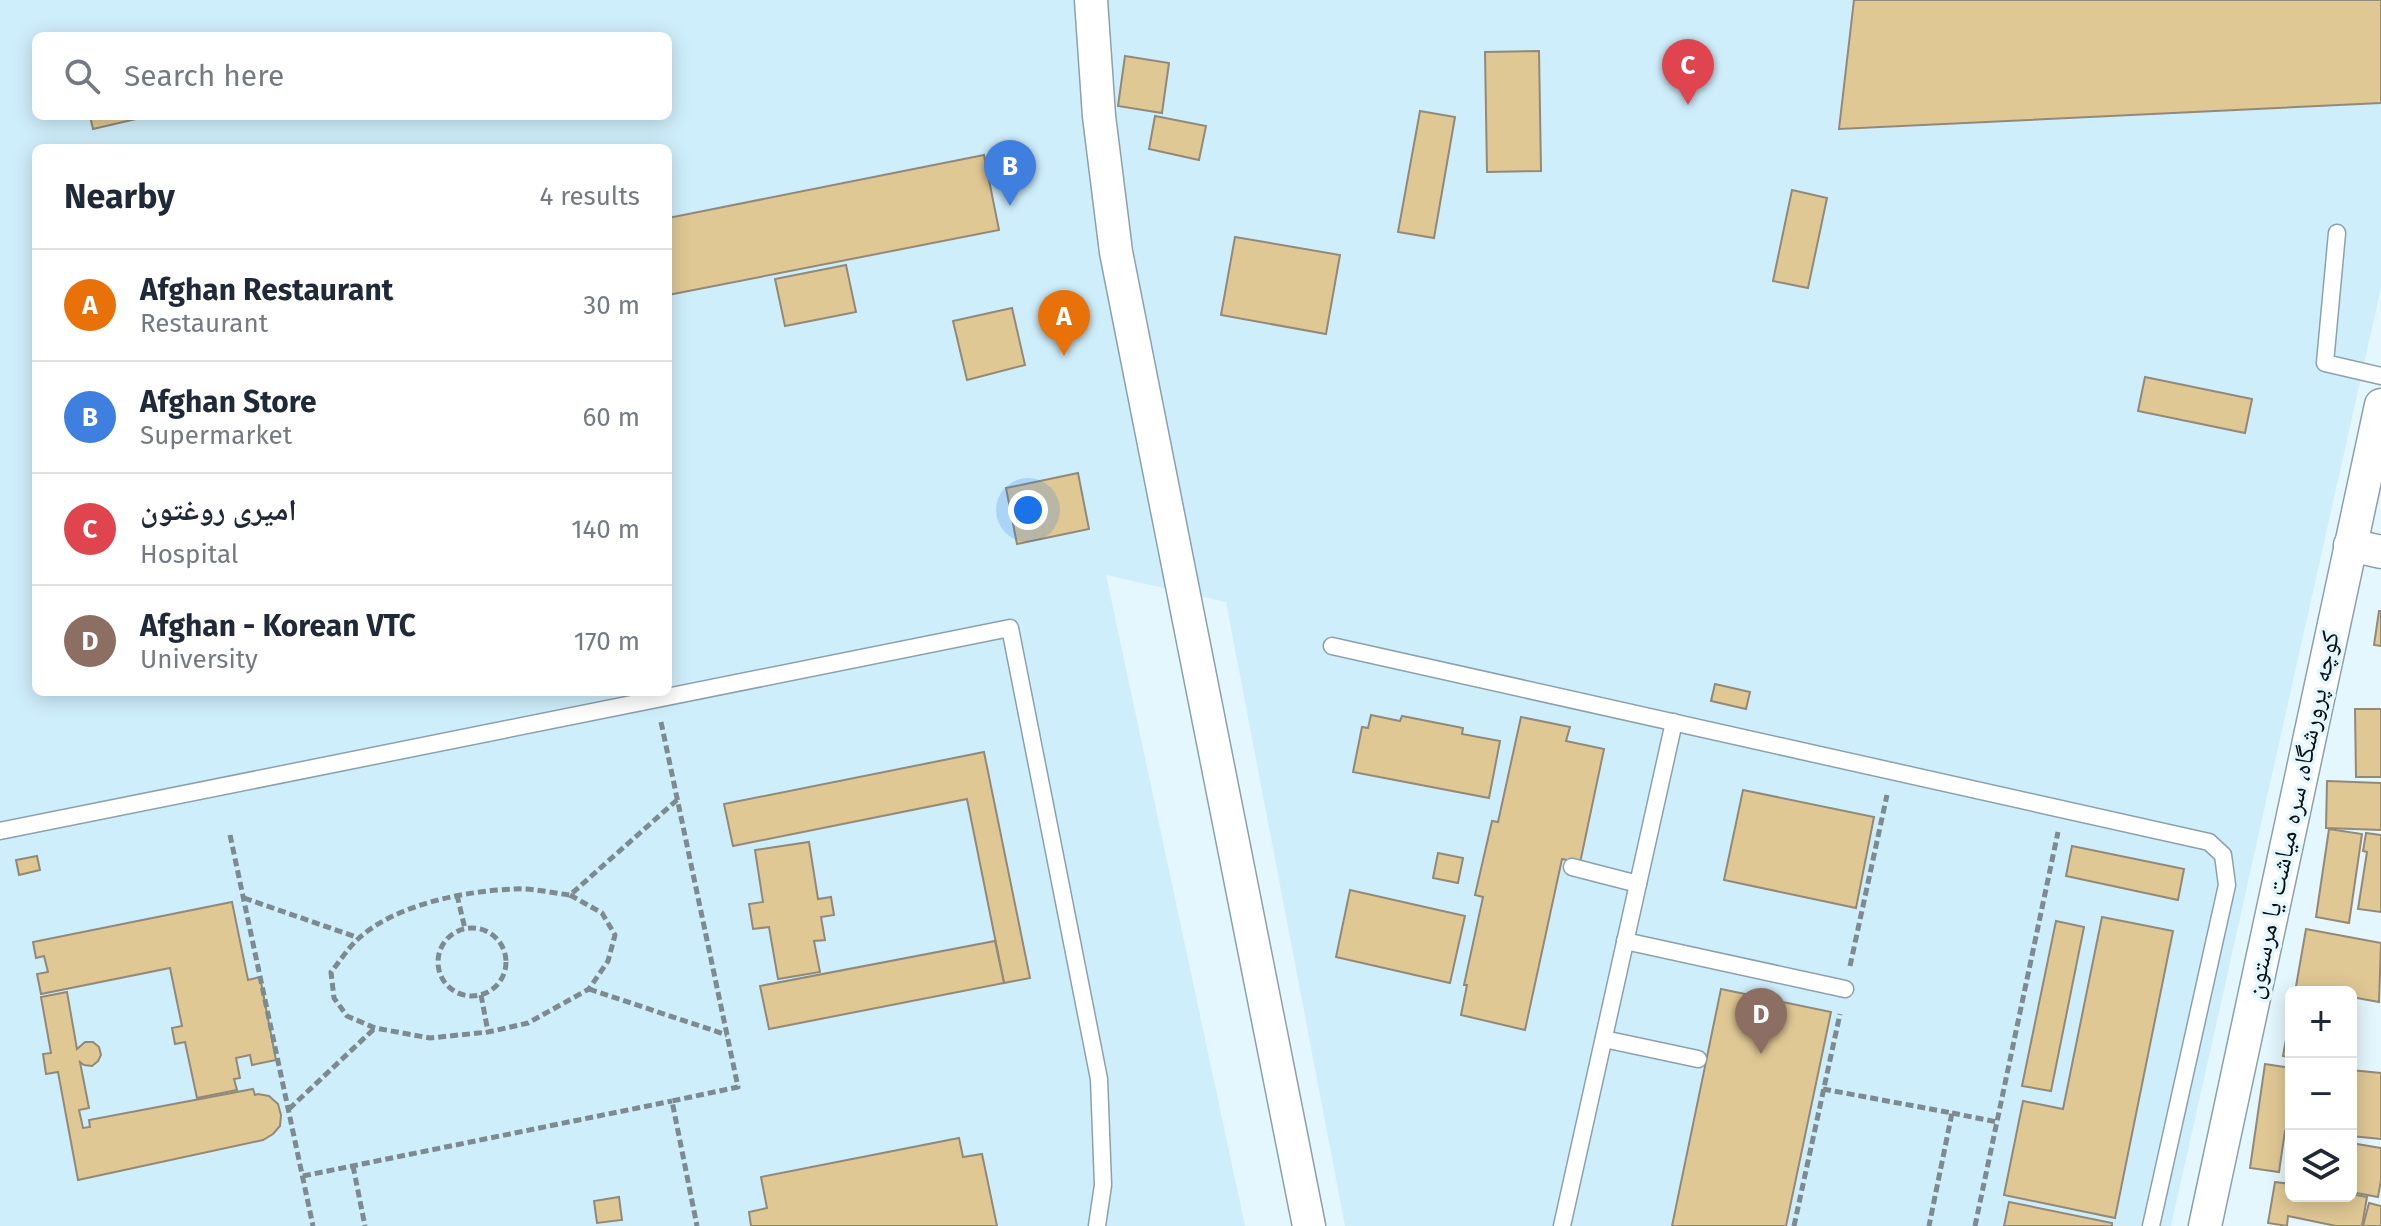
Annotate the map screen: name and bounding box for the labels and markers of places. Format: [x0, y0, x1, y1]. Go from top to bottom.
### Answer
pin: C [1662, 39, 1714, 105]
pin: B [984, 140, 1036, 206]
pin: A [1038, 290, 1090, 356]
pin: D [1735, 988, 1787, 1054]

